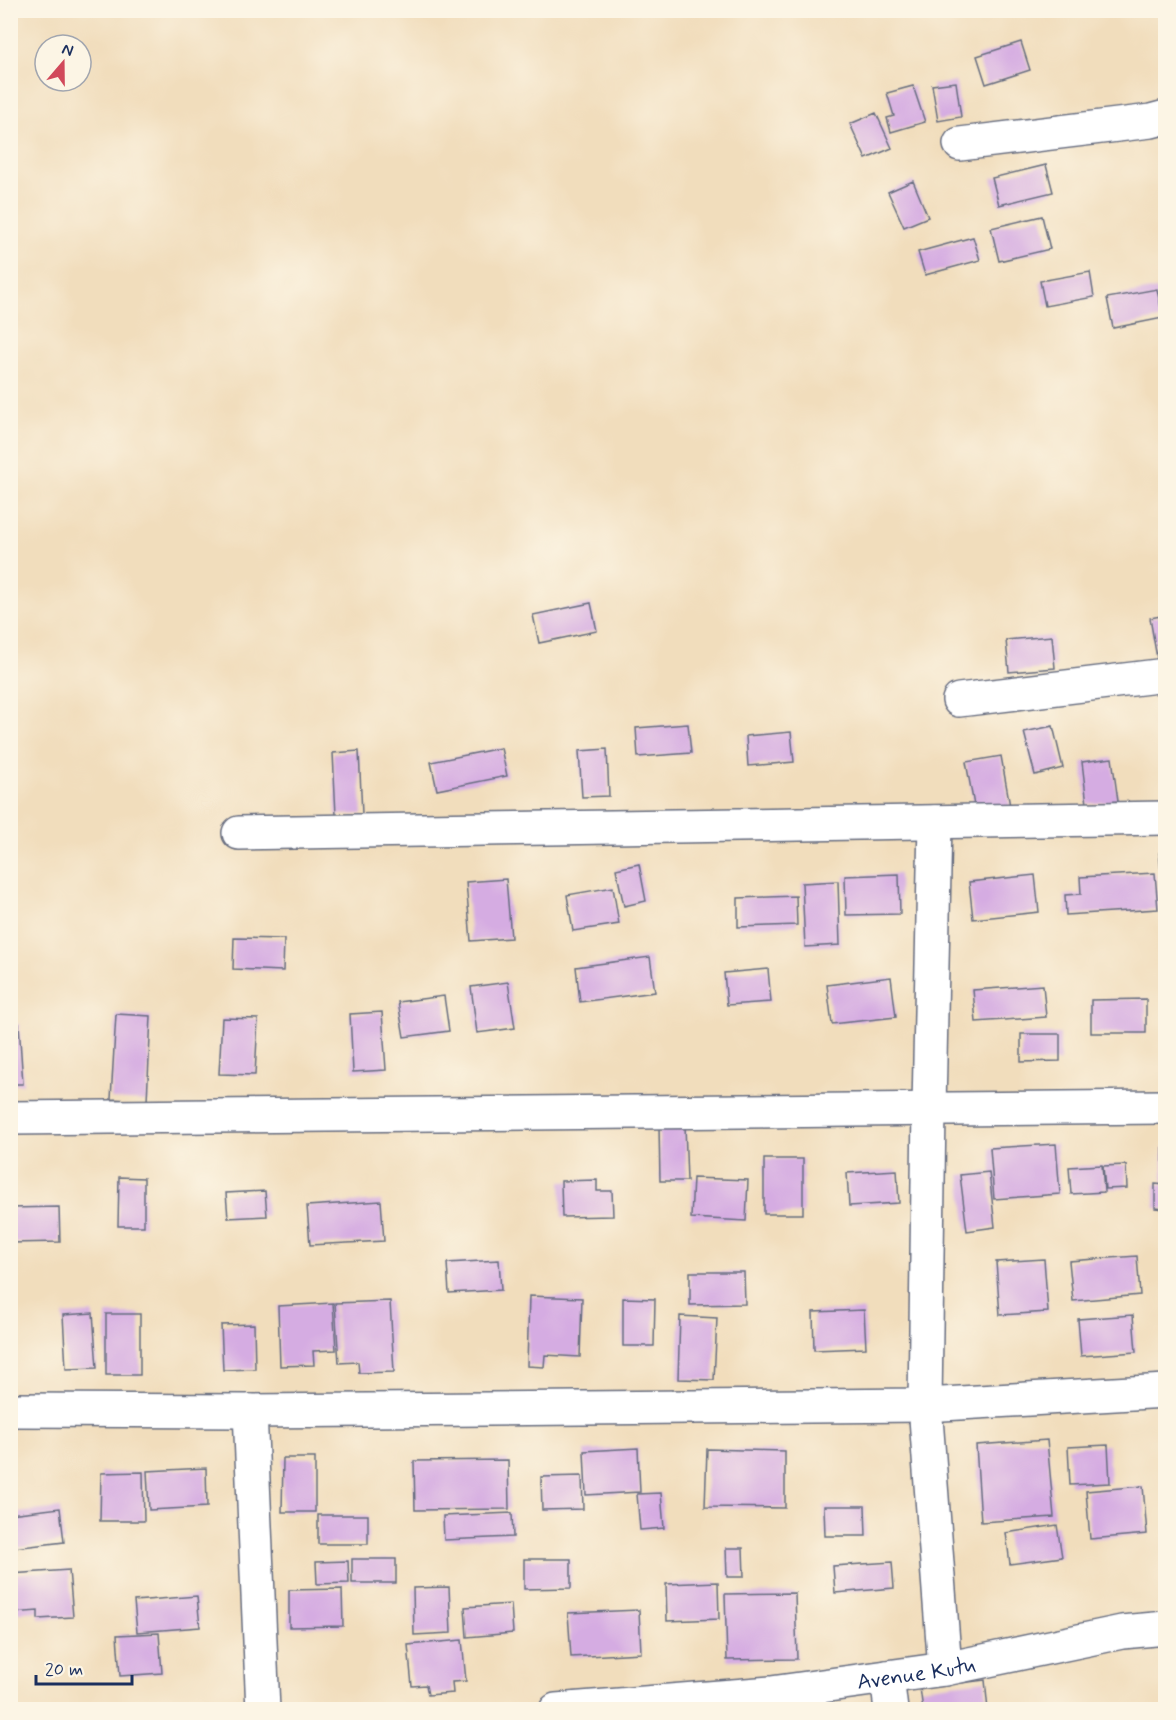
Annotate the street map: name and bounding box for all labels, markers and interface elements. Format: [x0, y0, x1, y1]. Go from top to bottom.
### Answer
north arrow [33, 33, 93, 93]
text: N [59, 39, 76, 62]
scale bar [36, 1648, 132, 1686]
street label: Avenue Kutu [855, 1651, 978, 1697]
text: 20 m [45, 1658, 83, 1682]

